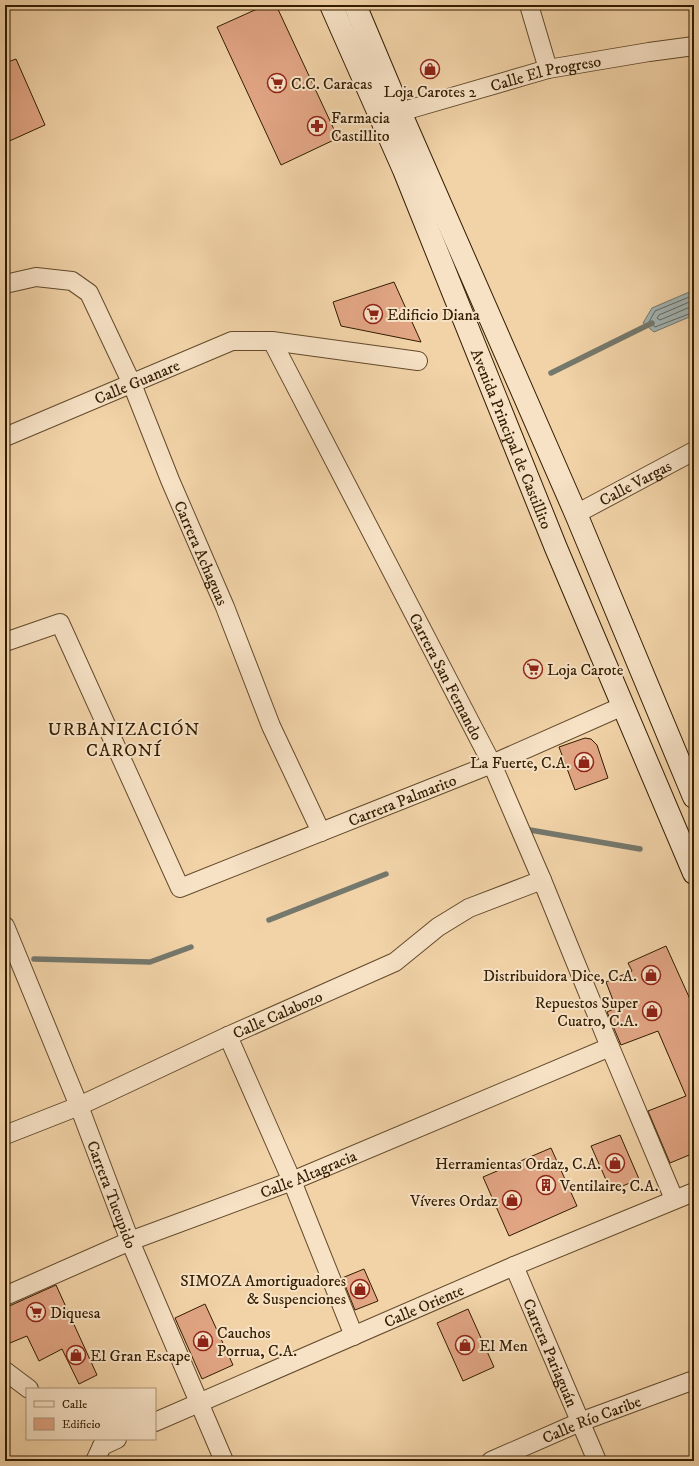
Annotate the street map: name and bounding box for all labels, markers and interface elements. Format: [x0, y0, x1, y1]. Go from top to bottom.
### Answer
street label: Calle El Progreso [488, 51, 603, 96]
shop icon: Loja Carotes 2 [419, 58, 441, 80]
supermarket icon: C.C. Caracas [266, 72, 288, 94]
place label: C.C. Caracas [291, 74, 372, 94]
place label: Loja Carotes 2 [384, 82, 477, 102]
place label: Farmacia Castillito [331, 108, 390, 146]
pharmacy icon: Farmacia Castillito [306, 115, 328, 137]
supermarket icon: Edificio Diana [362, 303, 384, 325]
place label: Edificio Diana [387, 305, 480, 325]
street label: Avenida Principal de Castillito [466, 346, 556, 532]
street label: Calle Guanare [92, 355, 183, 409]
street label: Calle Vargas [596, 456, 675, 511]
street label: Carrera Achaguas [169, 498, 232, 609]
street label: Carrera San Fernando [404, 610, 487, 744]
supermarket icon: Loja Carote [522, 658, 544, 680]
place label: Loja Carote [547, 660, 624, 680]
district label: URBANIZACIÓN CARONÍ [48, 719, 200, 762]
shop icon: La Fuerte, C.A. [573, 751, 595, 773]
place label: La Fuerte, C.A. [470, 753, 570, 773]
street label: Carrera Palmarito [345, 770, 460, 831]
shop icon: Distribuidora Dice, C.A. [640, 964, 662, 986]
place label: Distribuidora Dice, C.A. [483, 966, 637, 986]
street label: Calle Calabozo [230, 986, 326, 1044]
place label: Repuestos Super Cuatro, C.A. [535, 993, 638, 1031]
shop icon: Repuestos Super Cuatro, C.A. [641, 1000, 663, 1022]
street label: Carrera Tucupido [82, 1138, 141, 1252]
street label: Calle Altagracia [257, 1146, 360, 1203]
shop icon: Herramientas Ordaz, C.A. [604, 1152, 626, 1174]
place label: Herramientas Ordaz, C.A. [435, 1154, 601, 1174]
building icon: Ventilaire, C.A. [535, 1174, 557, 1196]
place label: Ventilaire, C.A. [559, 1176, 659, 1196]
shop icon: Víveres Ordaz [501, 1189, 523, 1211]
place label: Víveres Ordaz [409, 1191, 498, 1211]
place label: SIMOZA Amortiguadores & Suspenciones [180, 1271, 346, 1309]
shop icon: SIMOZA Amortiguadores & Suspenciones [349, 1278, 371, 1300]
street label: Calle Oriente [381, 1280, 468, 1332]
street label: Carrera Pariaguán [518, 1296, 582, 1411]
supermarket icon: Diquesa [25, 1301, 47, 1323]
place label: Diquesa [50, 1303, 101, 1323]
place label: Cauchos Porrua, C.A. [217, 1323, 297, 1361]
shop icon: Cauchos Porrua, C.A. [192, 1330, 214, 1352]
shop icon: El Men [454, 1334, 476, 1356]
place label: El Men [479, 1336, 529, 1356]
shop icon: El Gran Escape [65, 1344, 87, 1366]
place label: El Gran Escape [90, 1346, 191, 1366]
legend [26, 1388, 156, 1440]
street label: Calle Río Caribe [539, 1391, 644, 1448]
text: Calle [62, 1397, 87, 1412]
text: Edificio [62, 1417, 101, 1432]

